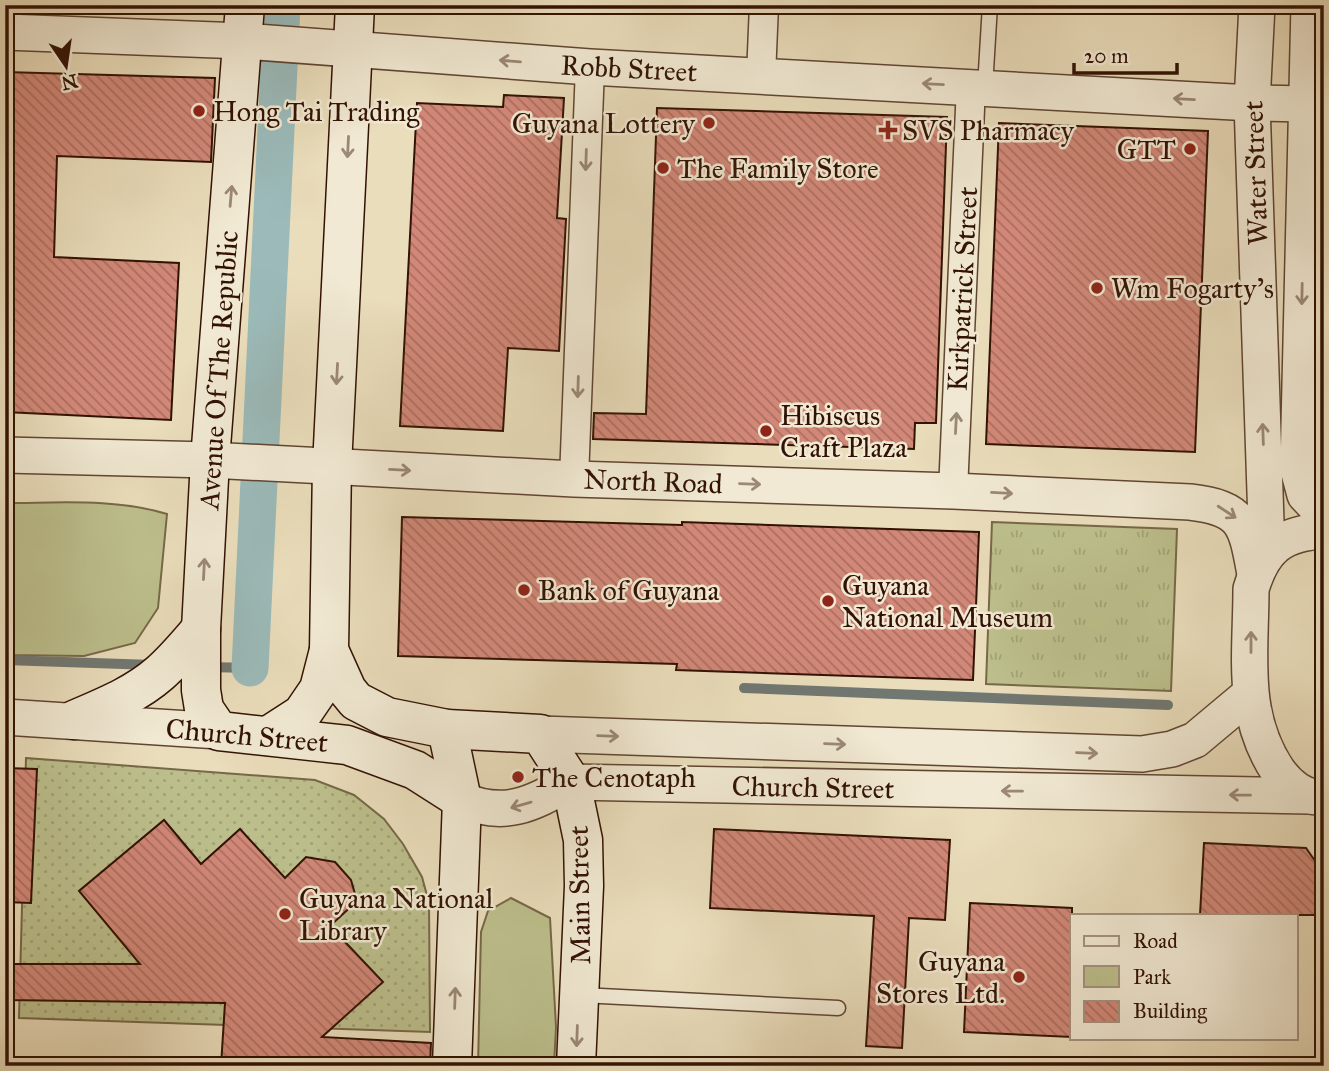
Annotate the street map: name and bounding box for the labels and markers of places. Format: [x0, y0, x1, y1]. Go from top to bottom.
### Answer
place label: Hong Tai Trading [213, 94, 420, 129]
marker: Hong Tai Trading [191, 103, 207, 119]
place label: Guyana Lottery [512, 106, 696, 141]
place label: SVS Pharmacy [902, 113, 1075, 148]
marker: Guyana Lottery [701, 115, 717, 131]
marker: SVS Pharmacy [880, 122, 896, 138]
place label: GTT [1117, 132, 1176, 167]
marker: GTT [1182, 141, 1198, 157]
place label: The Family Store [677, 151, 879, 186]
marker: The Family Store [655, 160, 671, 176]
place label: Wm Fogarty's [1111, 271, 1274, 306]
marker: Wm Fogarty's [1089, 280, 1105, 296]
place label: Hibiscus Craft Plaza [780, 398, 907, 465]
marker: Hibiscus Craft Plaza [758, 423, 774, 439]
place label: Guyana National Museum [842, 568, 1053, 635]
place label: Bank of Guyana [538, 573, 719, 608]
marker: Bank of Guyana [516, 582, 532, 598]
marker: Guyana National Museum [820, 593, 836, 609]
place label: The Cenotaph [532, 760, 696, 795]
marker: The Cenotaph [510, 769, 526, 785]
place label: Guyana National Library [299, 881, 494, 948]
marker: Guyana National Library [277, 906, 293, 922]
place label: Guyana Stores Ltd. [876, 944, 1005, 1011]
marker: Guyana Stores Ltd. [1011, 969, 1027, 985]

